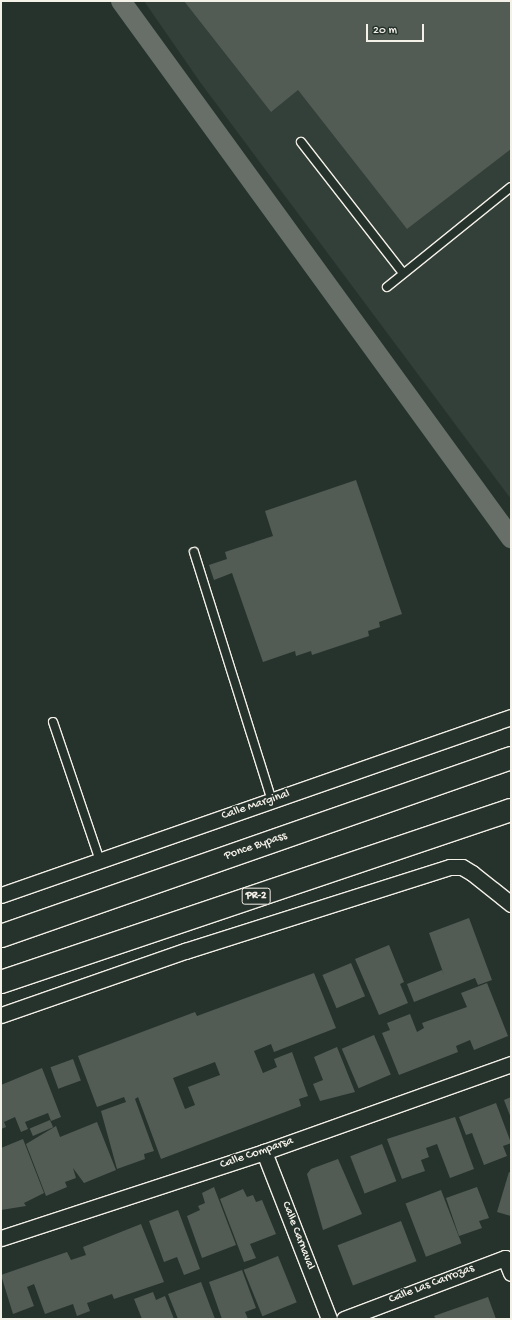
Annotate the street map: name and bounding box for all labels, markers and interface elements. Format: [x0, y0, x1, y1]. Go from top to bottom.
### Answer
scale bar [368, 16, 426, 42]
text: 20 m [373, 24, 397, 38]
street label: Calle Marginal [220, 788, 292, 824]
street label: Ponce Bypass [223, 830, 289, 864]
road number: PR-2 [241, 887, 271, 905]
street label: Calle Comparsa [218, 1135, 296, 1173]
street label: Calle Carnaval [277, 1200, 317, 1272]
street label: Calle Las Carrozas [387, 1262, 477, 1308]

